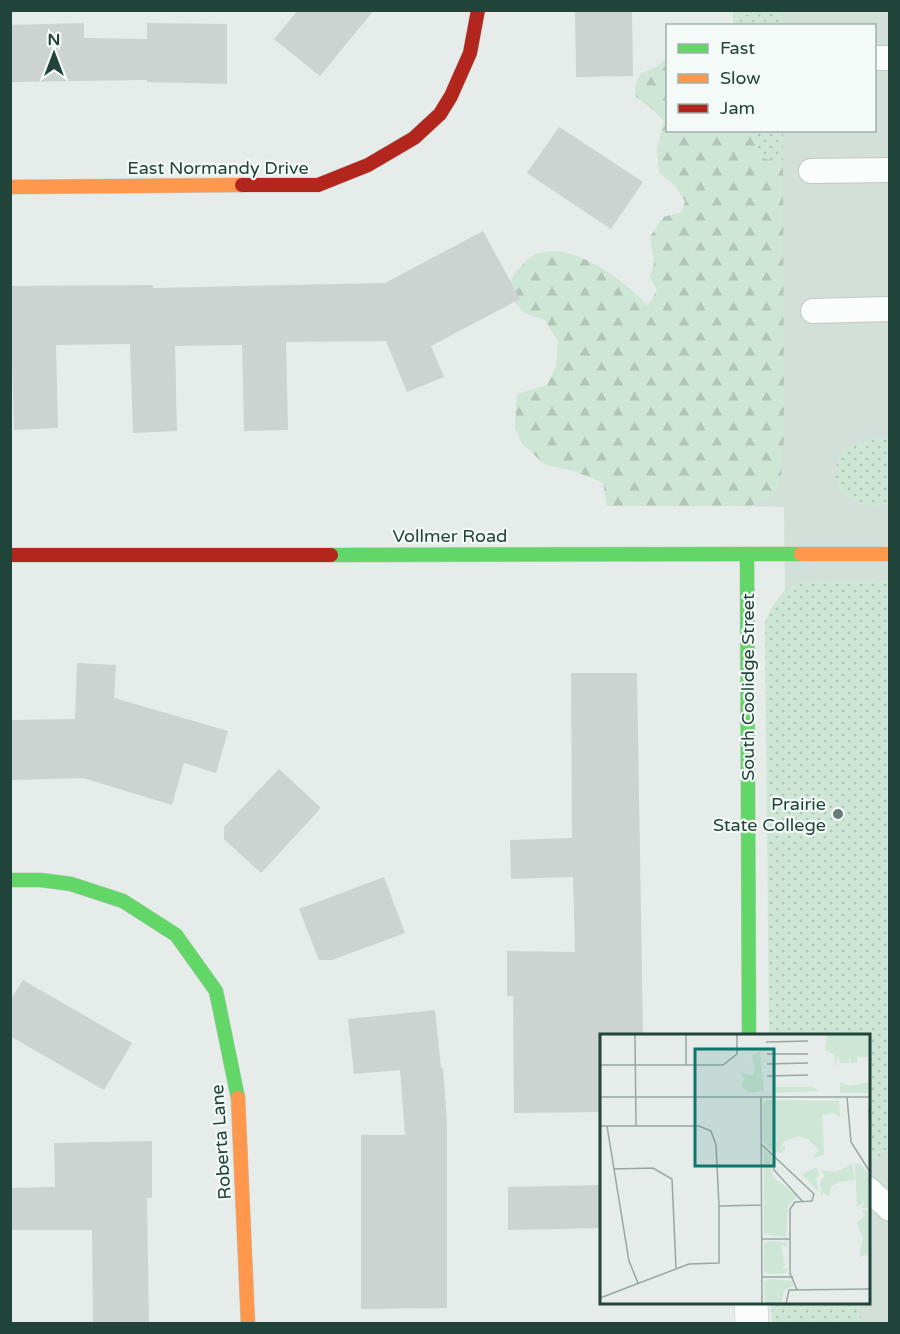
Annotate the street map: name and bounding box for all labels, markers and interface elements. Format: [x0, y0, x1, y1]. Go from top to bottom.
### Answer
north arrow [24, 24, 84, 84]
legend [666, 24, 876, 132]
text: N [48, 30, 60, 50]
text: Fast [720, 37, 755, 59]
text: Slow [720, 67, 761, 89]
text: Jam [720, 97, 755, 119]
street label: East Normandy Drive [127, 157, 309, 179]
street label: Vollmer Road [393, 525, 507, 547]
street label: South Coolidge Street [737, 593, 759, 781]
place label: Prairie State College [713, 793, 826, 836]
marker: Prairie State College [831, 807, 845, 821]
inset map [600, 1034, 870, 1304]
street label: Roberta Lane [206, 1084, 236, 1200]

